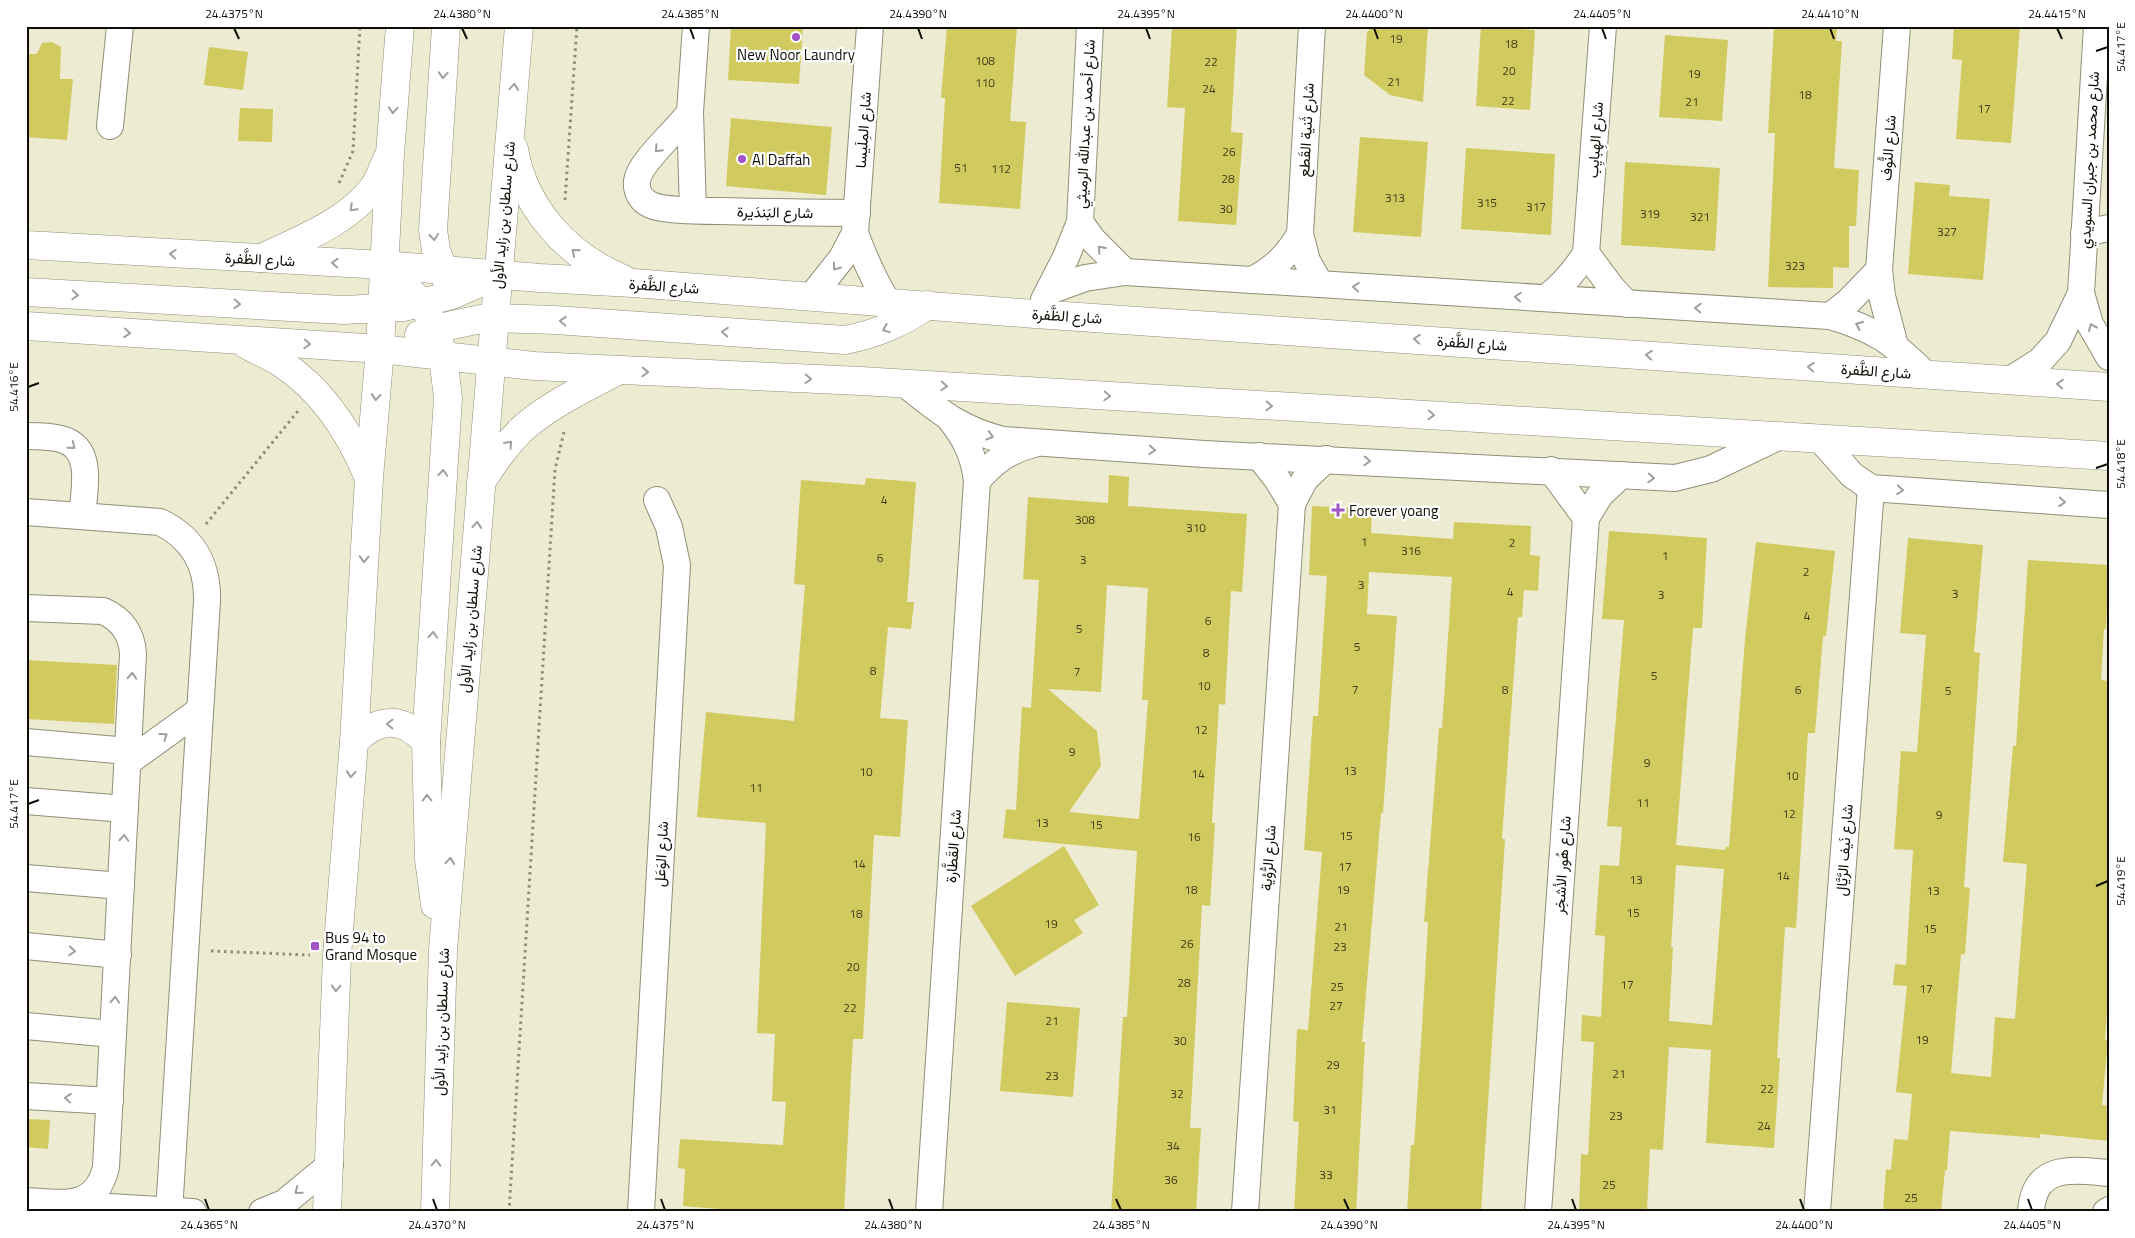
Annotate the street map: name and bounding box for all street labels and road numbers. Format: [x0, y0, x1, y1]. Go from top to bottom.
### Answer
street label: شارع أحمد بن عبدالله الرميثي [1069, 39, 1103, 209]
street label: شارع محمد بن جبران السويدي [2073, 71, 2107, 249]
street label: شارع ثَنية القَطع [1292, 82, 1320, 178]
street label: شارع المِلَيسا [849, 91, 877, 169]
street label: شارع الهِبايِب [1581, 101, 1610, 179]
street label: شارع النُّوف [1874, 114, 1902, 182]
street label: شارع سلطان بن زايد الأول [485, 140, 521, 290]
street label: شارع البَندَيرة [737, 200, 814, 224]
street label: شارع الظَّفرة [224, 246, 296, 272]
street label: شارع الظَّفرة [628, 272, 700, 300]
street label: شارع الظَّفرة [1031, 302, 1103, 330]
street label: شارع الظَّفرة [1436, 329, 1508, 357]
street label: شارع الظَّفرة [1840, 357, 1912, 385]
street label: شارع سلطان بن زايد الأول [452, 544, 488, 694]
street label: شارع نَيف الرَّيَّال [1829, 803, 1859, 897]
street label: شارع القَطَّارة [939, 808, 967, 884]
street label: شارع هُور الأشخِر [1547, 815, 1577, 916]
street label: شارع الوَعَل [648, 820, 674, 887]
street label: شارع الرُّؤية [1254, 824, 1282, 892]
street label: شارع سلطان بن زايد الأول [427, 948, 455, 1096]

